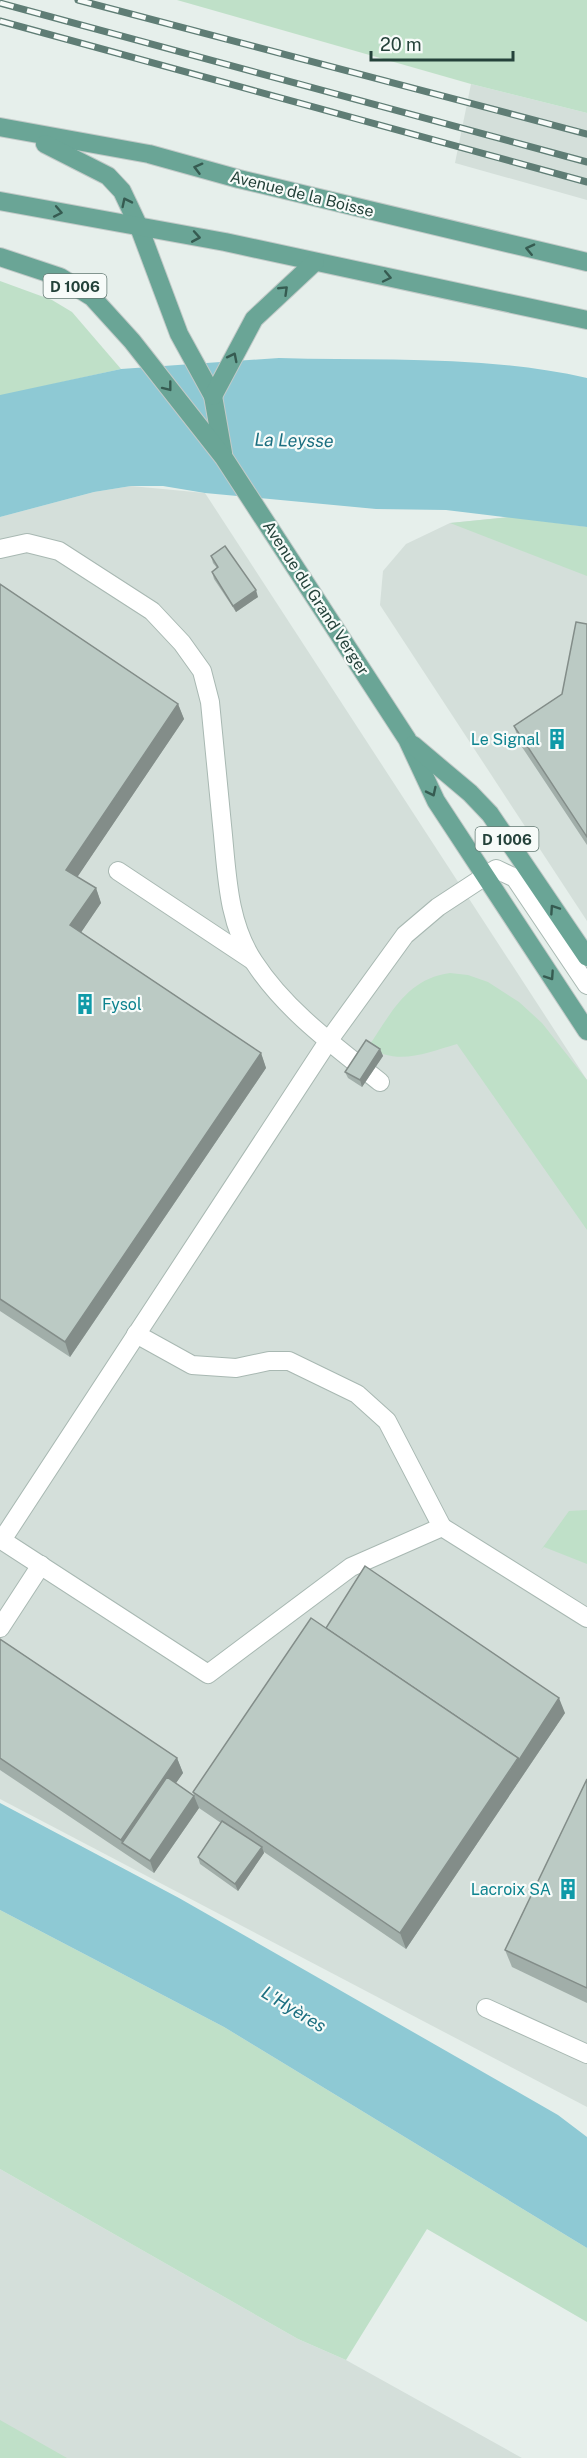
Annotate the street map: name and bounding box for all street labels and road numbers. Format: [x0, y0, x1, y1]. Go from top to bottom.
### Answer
street label: Avenue de la Boisse [228, 167, 376, 221]
road number: D 1006 [44, 274, 106, 298]
street label: Avenue du Grand Verger [259, 517, 373, 679]
road number: D 1006 [476, 827, 538, 851]

